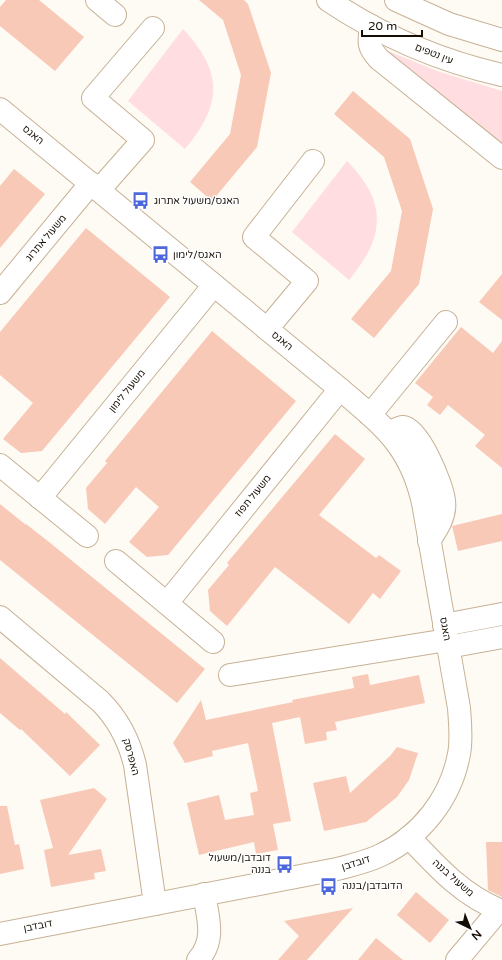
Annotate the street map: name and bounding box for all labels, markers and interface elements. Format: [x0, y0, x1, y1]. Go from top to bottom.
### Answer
scale bar [362, 12, 422, 38]
text: 20 m [368, 19, 397, 33]
street label: עין נטפים [413, 41, 455, 67]
street label: האגס [20, 123, 46, 147]
bus stop icon: האגס/משעול אתרוג [131, 191, 151, 211]
place label: האגס/משעול אתרוג [154, 195, 239, 207]
street label: משעול אתרוג [23, 212, 69, 264]
bus stop icon: האגס/לימון [150, 245, 170, 265]
place label: האגס/לימון [173, 249, 222, 261]
street label: האגס [269, 329, 295, 353]
street label: משעול לימון [106, 367, 148, 415]
street label: משעול תפוז [232, 472, 274, 520]
street label: האגס [437, 616, 453, 642]
street label: האפרסק [120, 737, 142, 777]
place label: דובדבן/משעול בננה [209, 852, 272, 876]
street label: דובדבן [340, 853, 372, 873]
bus stop icon: דובדבן/משעול בננה [274, 854, 294, 874]
street label: משעול בננה [430, 857, 476, 899]
bus stop icon: הדובדבן/בננה [319, 876, 339, 896]
place label: הדובדבן/בננה [342, 880, 403, 892]
north arrow [450, 908, 490, 948]
street label: דובדבן [22, 917, 54, 935]
text: N [469, 927, 484, 943]

